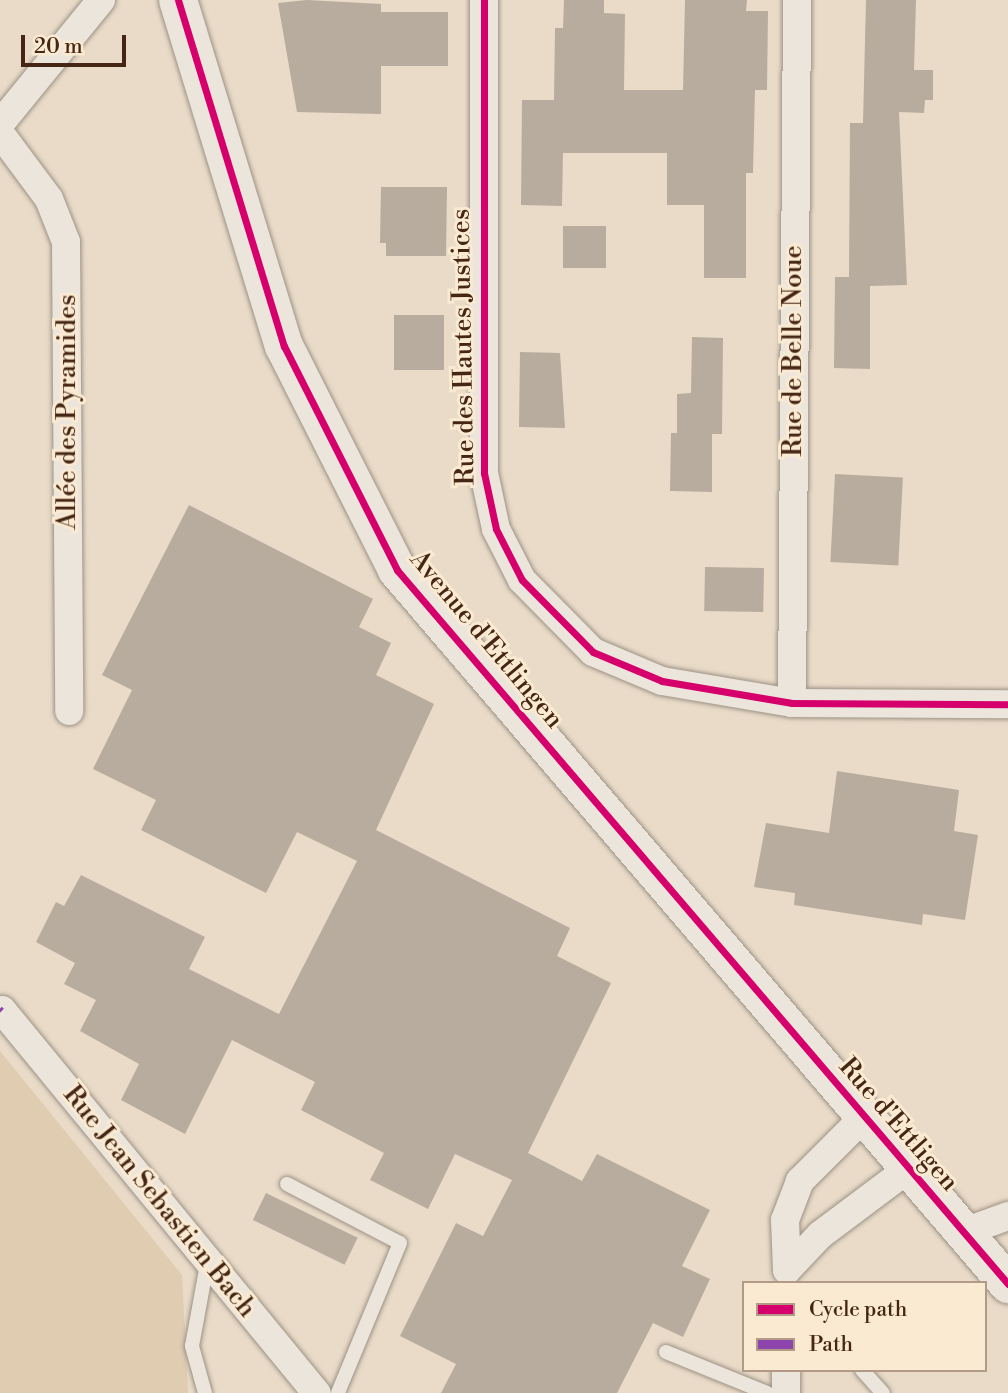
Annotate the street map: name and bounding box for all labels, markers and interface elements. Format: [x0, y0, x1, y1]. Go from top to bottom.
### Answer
scale bar [24, 21, 130, 65]
text: 20 m [34, 34, 83, 60]
street label: Rue des Hautes Justices [446, 208, 482, 486]
street label: Rue de Belle Noue [778, 245, 810, 457]
street label: Allée des Pyramides [52, 294, 84, 530]
street label: Avenue d'Ettlingen [403, 545, 569, 735]
street label: Rue d'Ettligen [832, 1052, 964, 1198]
street label: Rue Jean Sebastien Bach [56, 1080, 262, 1324]
legend [742, 1281, 987, 1372]
text: Cycle path [809, 1297, 907, 1323]
text: Path [809, 1332, 853, 1358]

